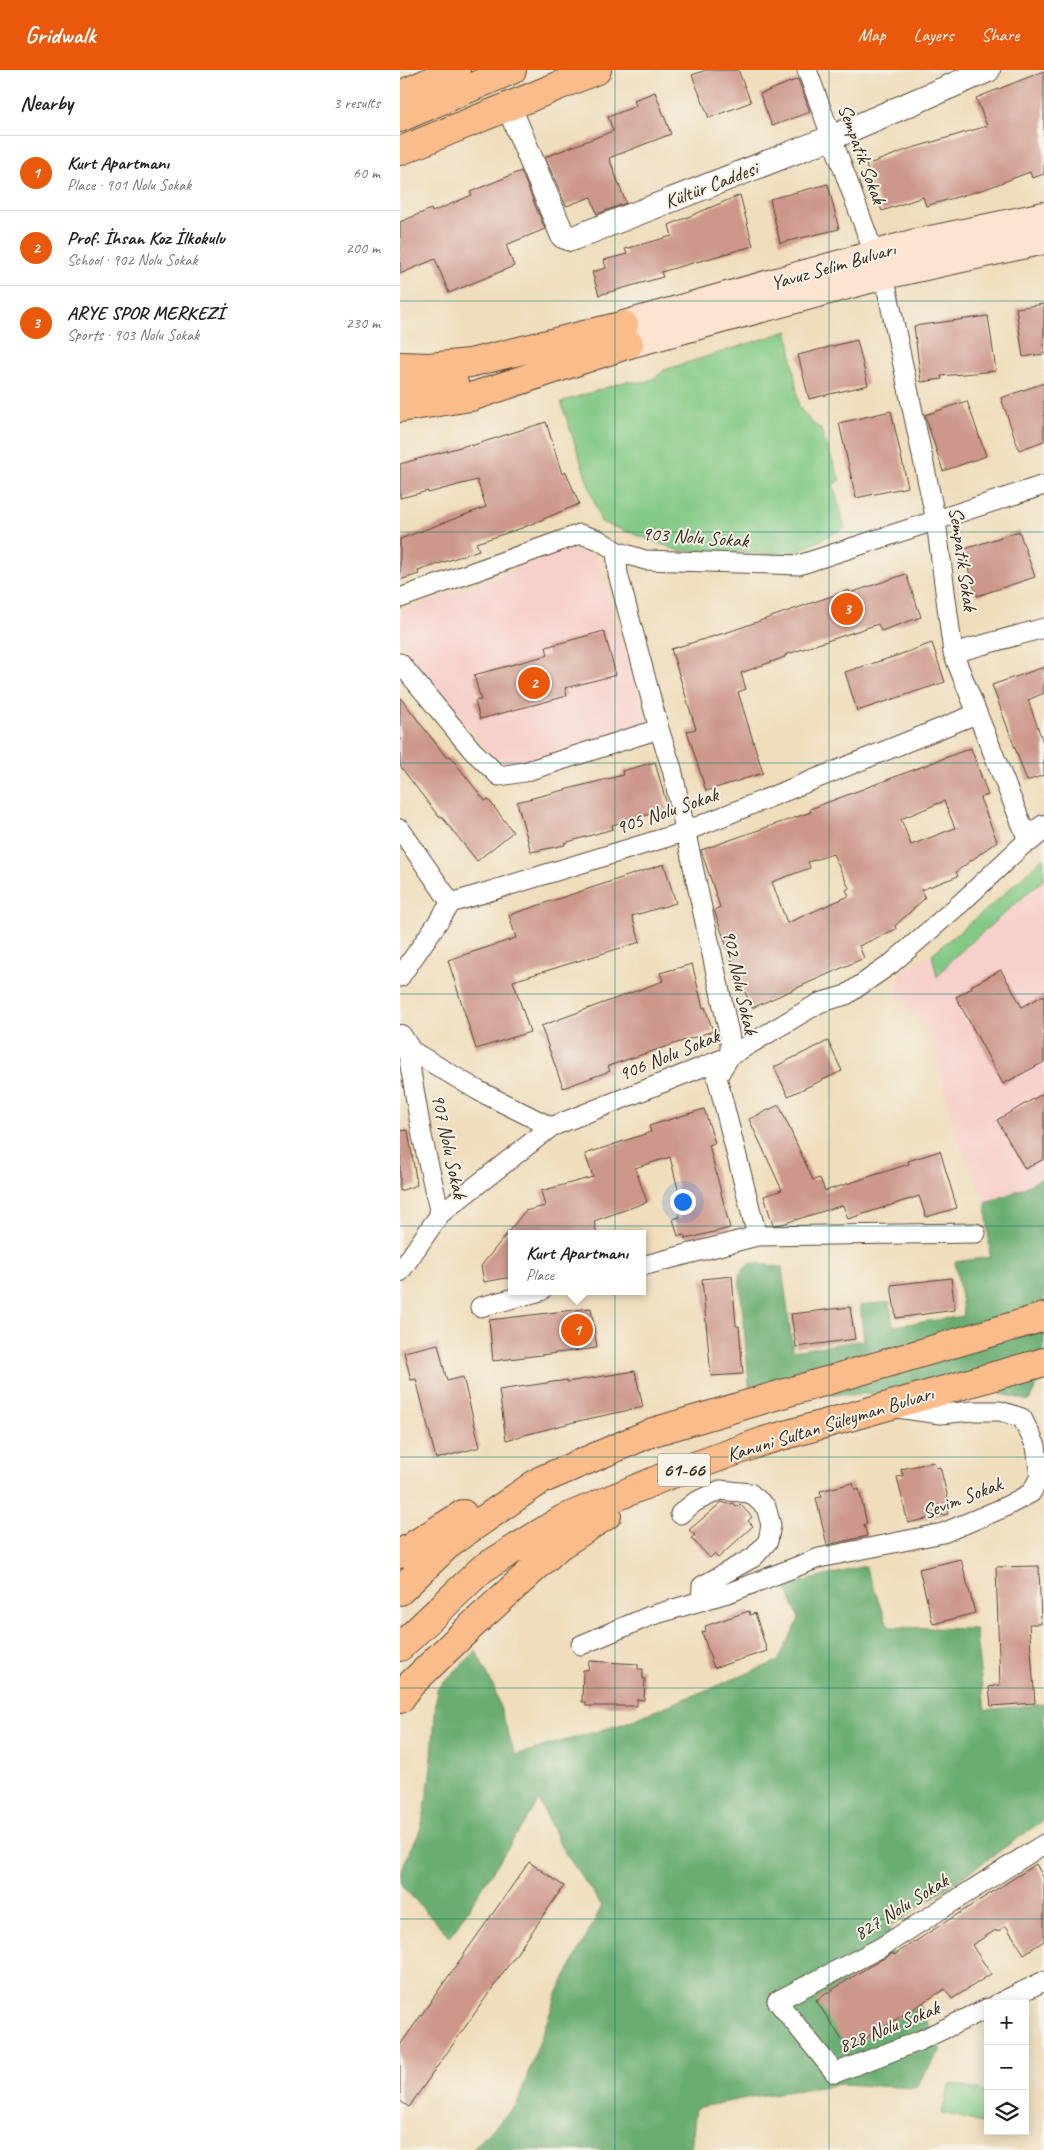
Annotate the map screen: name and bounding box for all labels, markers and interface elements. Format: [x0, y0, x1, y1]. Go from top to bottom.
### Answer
text: Gridwalk [25, 20, 95, 50]
text: Map [858, 24, 886, 46]
text: Layers [914, 24, 953, 46]
text: Share [981, 24, 1019, 46]
text: Nearby [20, 90, 73, 116]
text: 3 results [333, 93, 380, 113]
street label: Sempatik Sokak [832, 101, 892, 209]
text: Kurt Apartmanı [67, 151, 169, 175]
street label: Kültür Caddesi [661, 155, 763, 214]
text: 1 [32, 163, 40, 183]
text: 60 m [353, 163, 380, 183]
text: Place · 901 Nolu Sokak [67, 175, 191, 195]
text: Prof. İhsan Koz İlkokulu [67, 226, 225, 250]
street label: Yavuz Selim Bulvarı [768, 236, 899, 296]
text: 2 [32, 238, 40, 258]
text: 200 m [346, 238, 380, 258]
text: School · 902 Nolu Sokak [67, 250, 197, 270]
text: ARYE SPOR MERKEZİ [67, 301, 224, 325]
text: 3 [32, 313, 40, 333]
text: 230 m [346, 313, 380, 333]
text: Sports · 903 Nolu Sokak [67, 325, 199, 345]
street label: Sempatik Sokak [943, 506, 983, 614]
street label: 903 Nolu Sokak [641, 521, 751, 553]
pin: 3 [831, 590, 863, 628]
pin: 2 [518, 664, 550, 702]
street label: 905 Nolu Sokak [613, 781, 723, 840]
street label: 902 Nolu Sokak [717, 927, 764, 1038]
street label: 906 Nolu Sokak [615, 1023, 725, 1087]
street label: 907 Nolu Sokak [426, 1091, 473, 1202]
your location [670, 1189, 696, 1215]
popup [508, 1230, 646, 1295]
text: Kurt Apartmanı [526, 1241, 628, 1265]
text: Place [526, 1265, 554, 1285]
pin: 1 [561, 1311, 593, 1349]
street label: Kanuni Sultan Süleyman Bulvarı [724, 1380, 938, 1467]
road number: 61-66 [658, 1454, 710, 1486]
street label: Sevim Sokak [919, 1471, 1007, 1525]
street label: 827 Nolu Sokak [849, 1867, 954, 1946]
street label: 828 Nolu Sokak [835, 1995, 945, 2059]
map controls [984, 2000, 1029, 2135]
button: + [984, 2000, 1029, 2045]
button: − [984, 2045, 1029, 2090]
button: layers [984, 2090, 1029, 2135]

